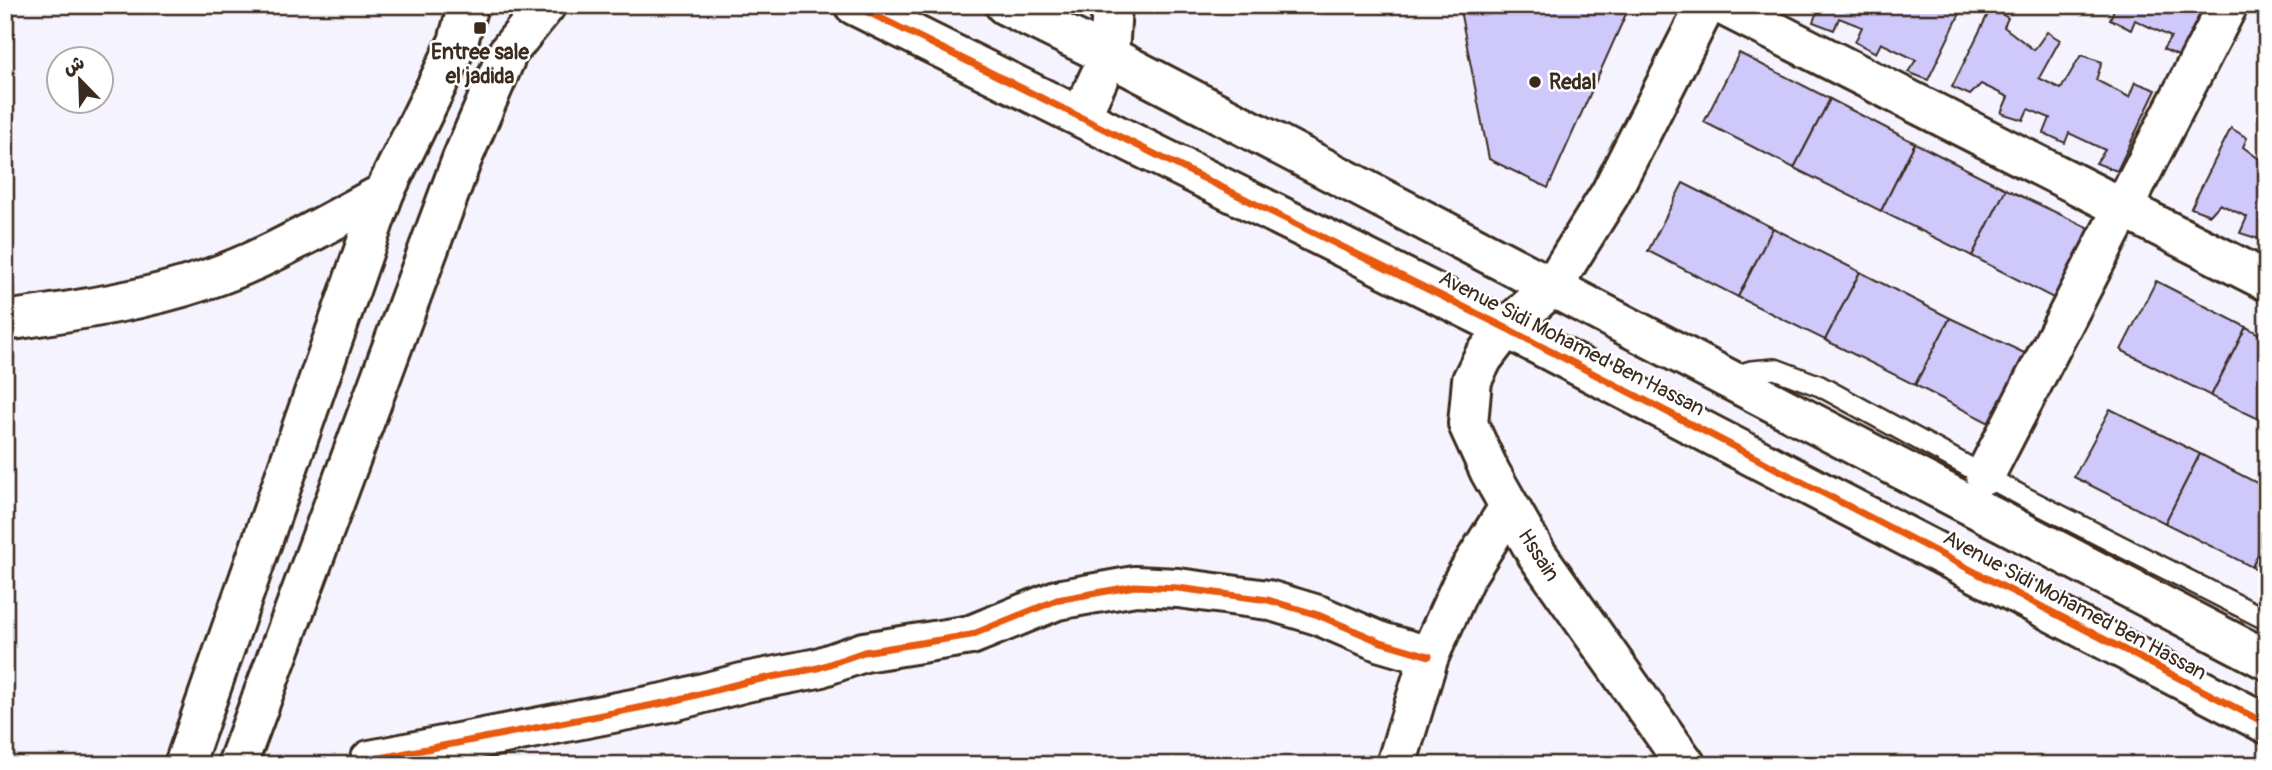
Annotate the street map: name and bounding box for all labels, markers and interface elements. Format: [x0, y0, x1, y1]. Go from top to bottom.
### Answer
marker: Entree sale el jadida [472, 20, 488, 36]
place label: Entree sale el jadida [431, 39, 530, 90]
north arrow [46, 46, 116, 116]
text: ش [59, 50, 88, 80]
place label: Redal [1549, 69, 1597, 96]
marker: Redal [1527, 74, 1543, 90]
street label: Avenue Sidi Mohamed Ben Hassan [1434, 265, 1709, 422]
street label: Hssain [1512, 524, 1565, 587]
street label: Avenue Sidi Mohamed Ben Hassan [1938, 524, 2211, 687]

